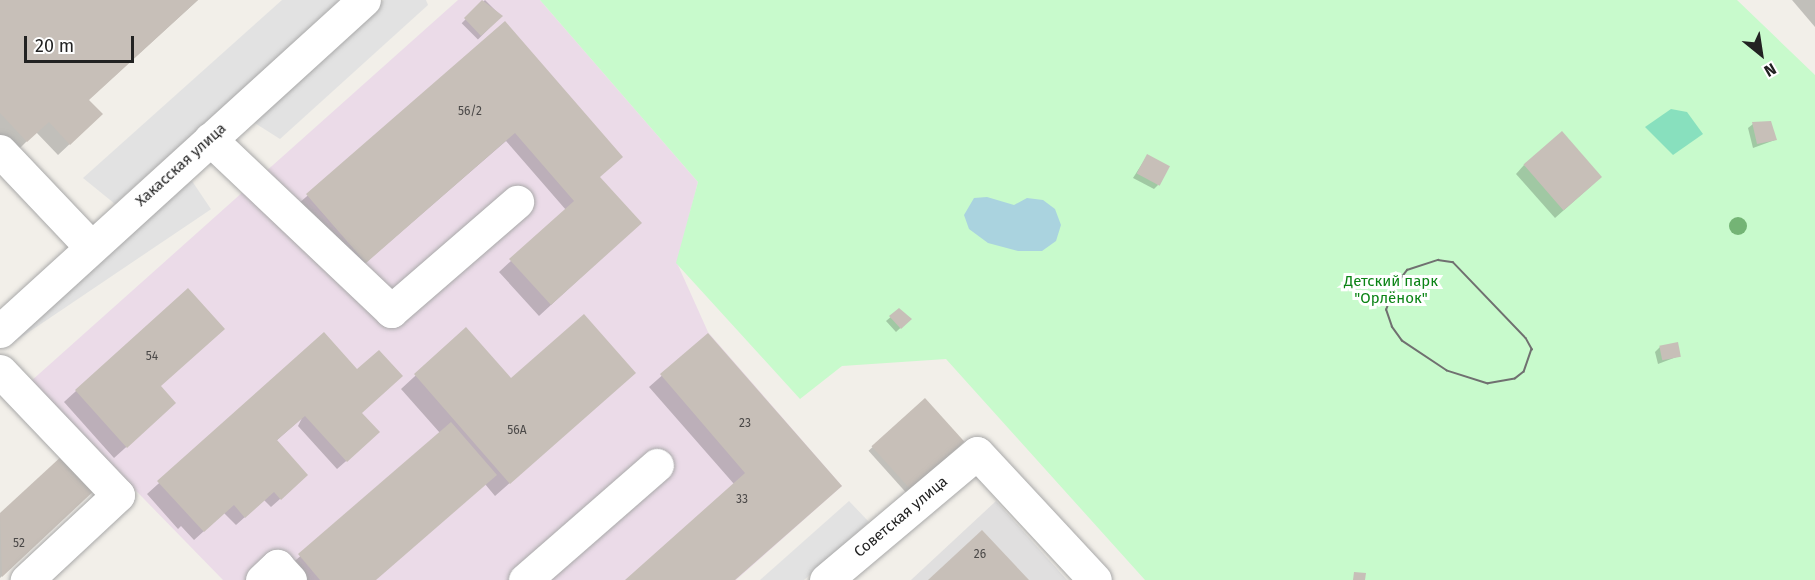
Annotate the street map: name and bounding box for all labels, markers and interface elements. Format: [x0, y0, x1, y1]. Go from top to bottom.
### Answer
scale bar [27, 24, 136, 62]
north arrow [1731, 24, 1791, 84]
text: 20 m [35, 35, 74, 57]
text: N [1761, 59, 1780, 81]
house number: 56/2 [458, 105, 482, 119]
street label: Хакасская улица [132, 120, 230, 210]
park label: Детский парк "Орлёнок" [1344, 272, 1438, 307]
house number: 54 [146, 350, 158, 364]
house number: 23 [739, 417, 751, 431]
house number: 56А [507, 424, 527, 438]
street label: Советская улица [851, 473, 951, 561]
house number: 33 [736, 493, 748, 507]
house number: 52 [13, 537, 25, 551]
house number: 26 [974, 548, 986, 562]

